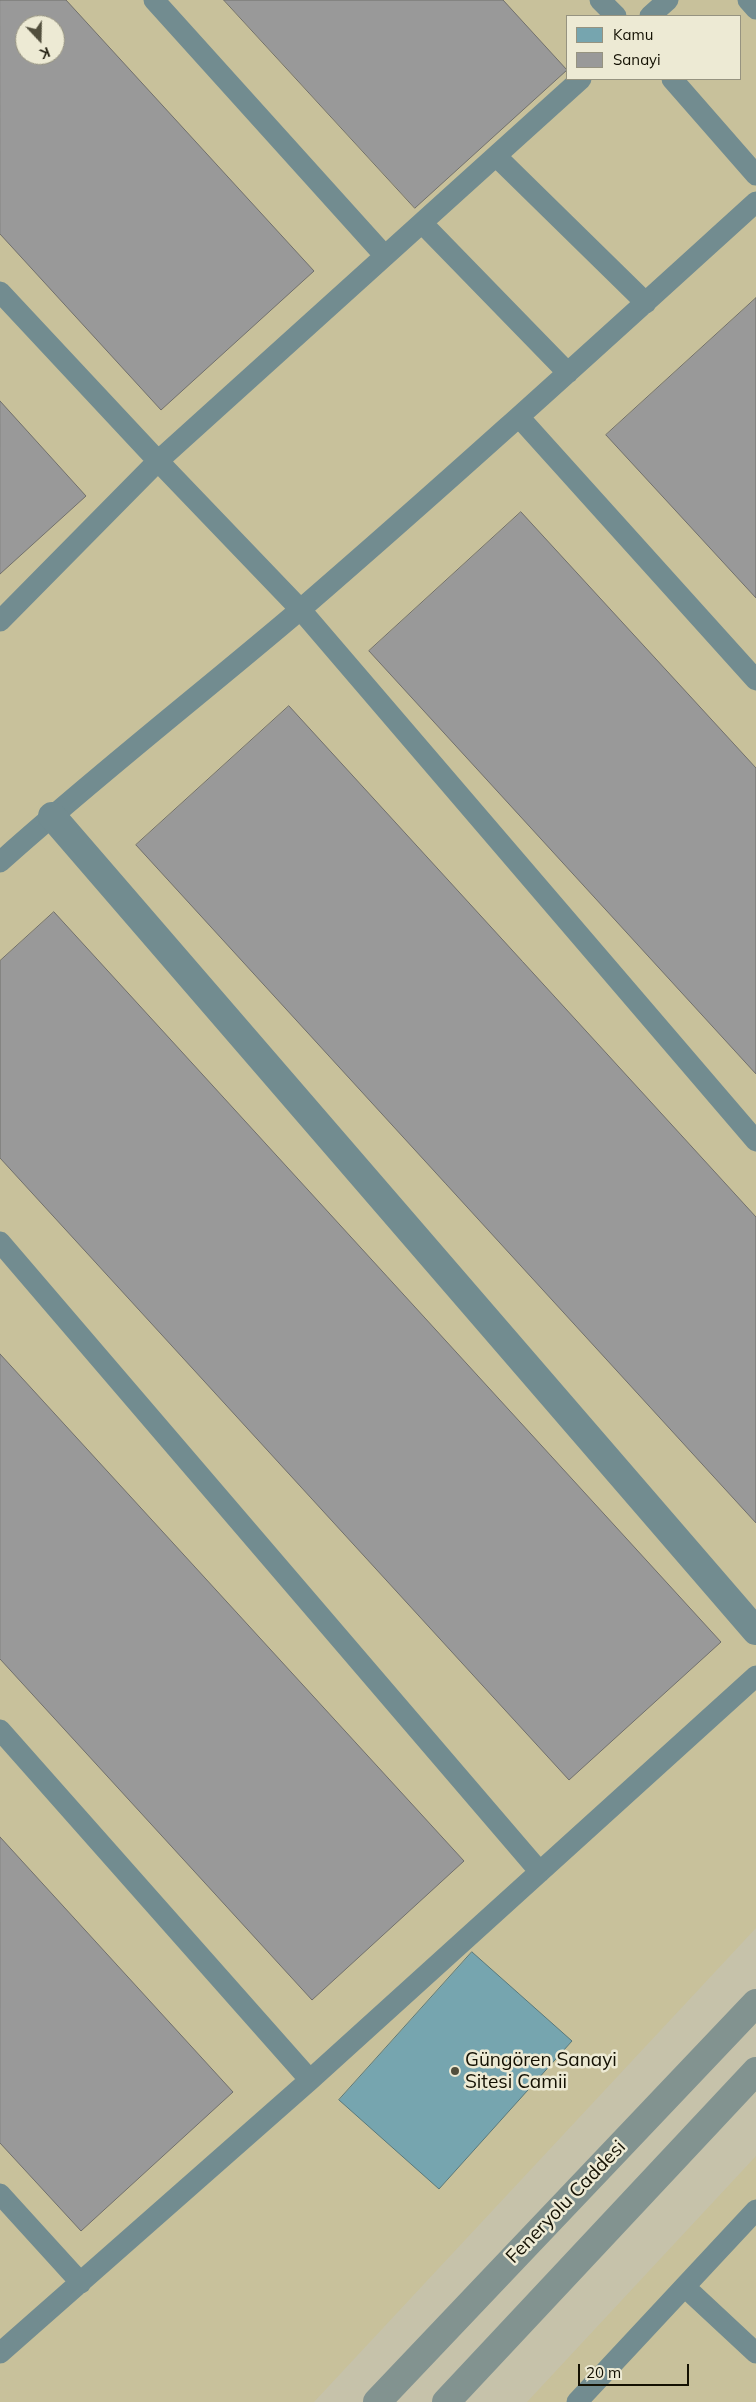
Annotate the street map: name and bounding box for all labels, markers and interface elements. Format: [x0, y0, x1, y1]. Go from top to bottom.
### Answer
north arrow [15, 15, 65, 65]
legend [566, 15, 741, 80]
text: Kamu [613, 25, 653, 44]
text: K [37, 43, 53, 63]
text: Sanayi [613, 50, 661, 69]
place label: Güngören Sanayi Sitesi Camii [465, 2049, 617, 2093]
marker: Güngören Sanayi Sitesi Camii [449, 2065, 461, 2077]
street label: Feneryolu Caddesi [502, 2136, 630, 2268]
scale bar [581, 2354, 692, 2386]
text: 20 m [586, 2363, 621, 2382]

